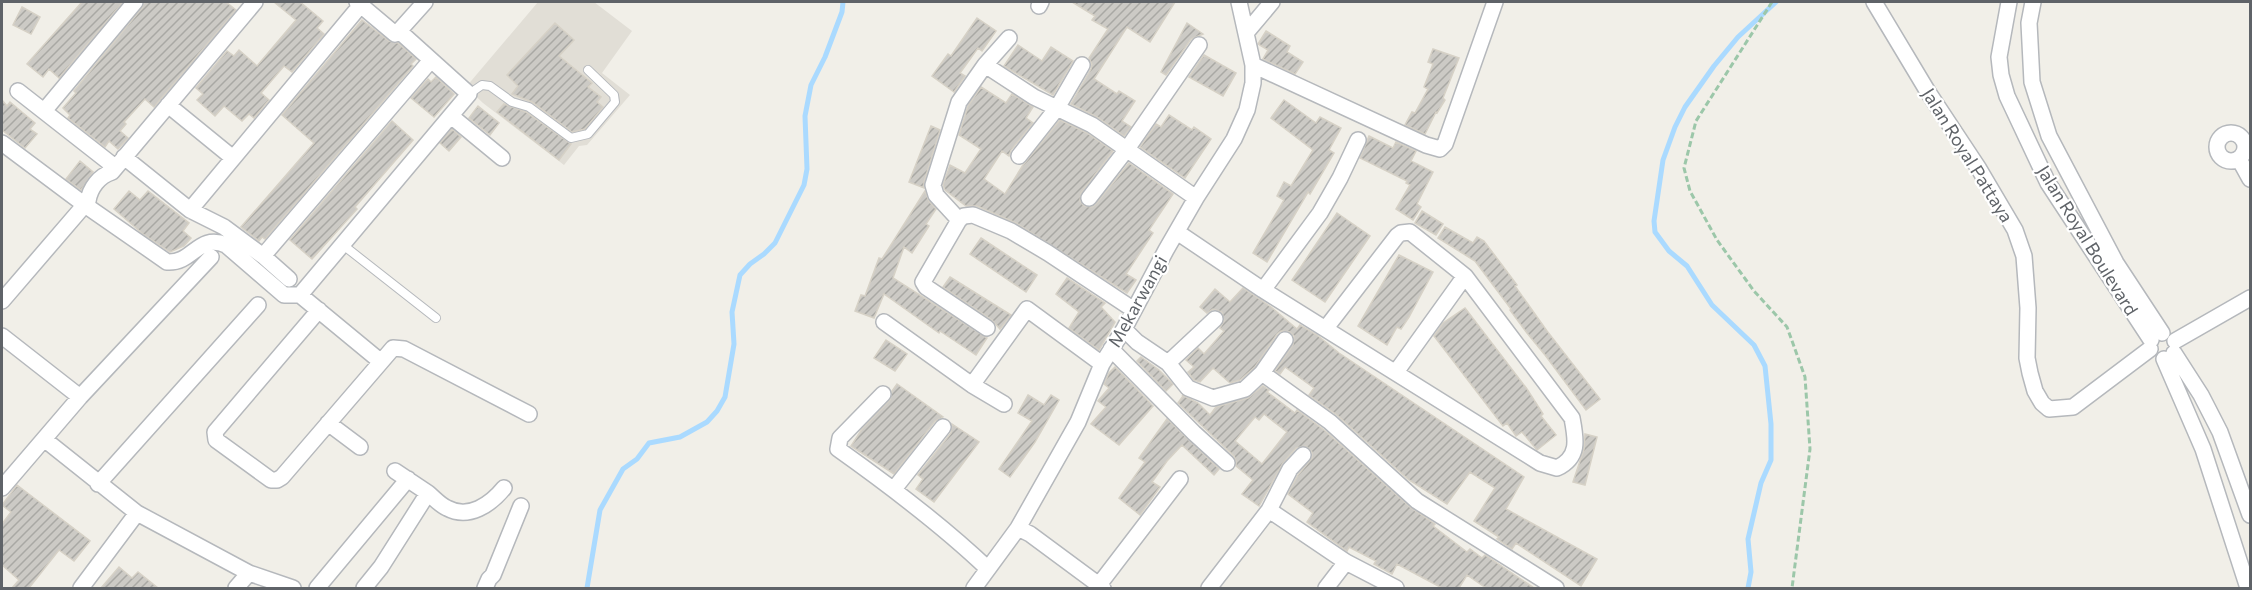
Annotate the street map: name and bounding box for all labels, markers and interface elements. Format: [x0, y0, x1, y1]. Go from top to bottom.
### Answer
street label: Jalan Royal Pattaya [1918, 84, 2018, 226]
street label: Jalan Royal Boulevard [2033, 161, 2143, 319]
street label: Mekarwangi [1103, 251, 1171, 351]

